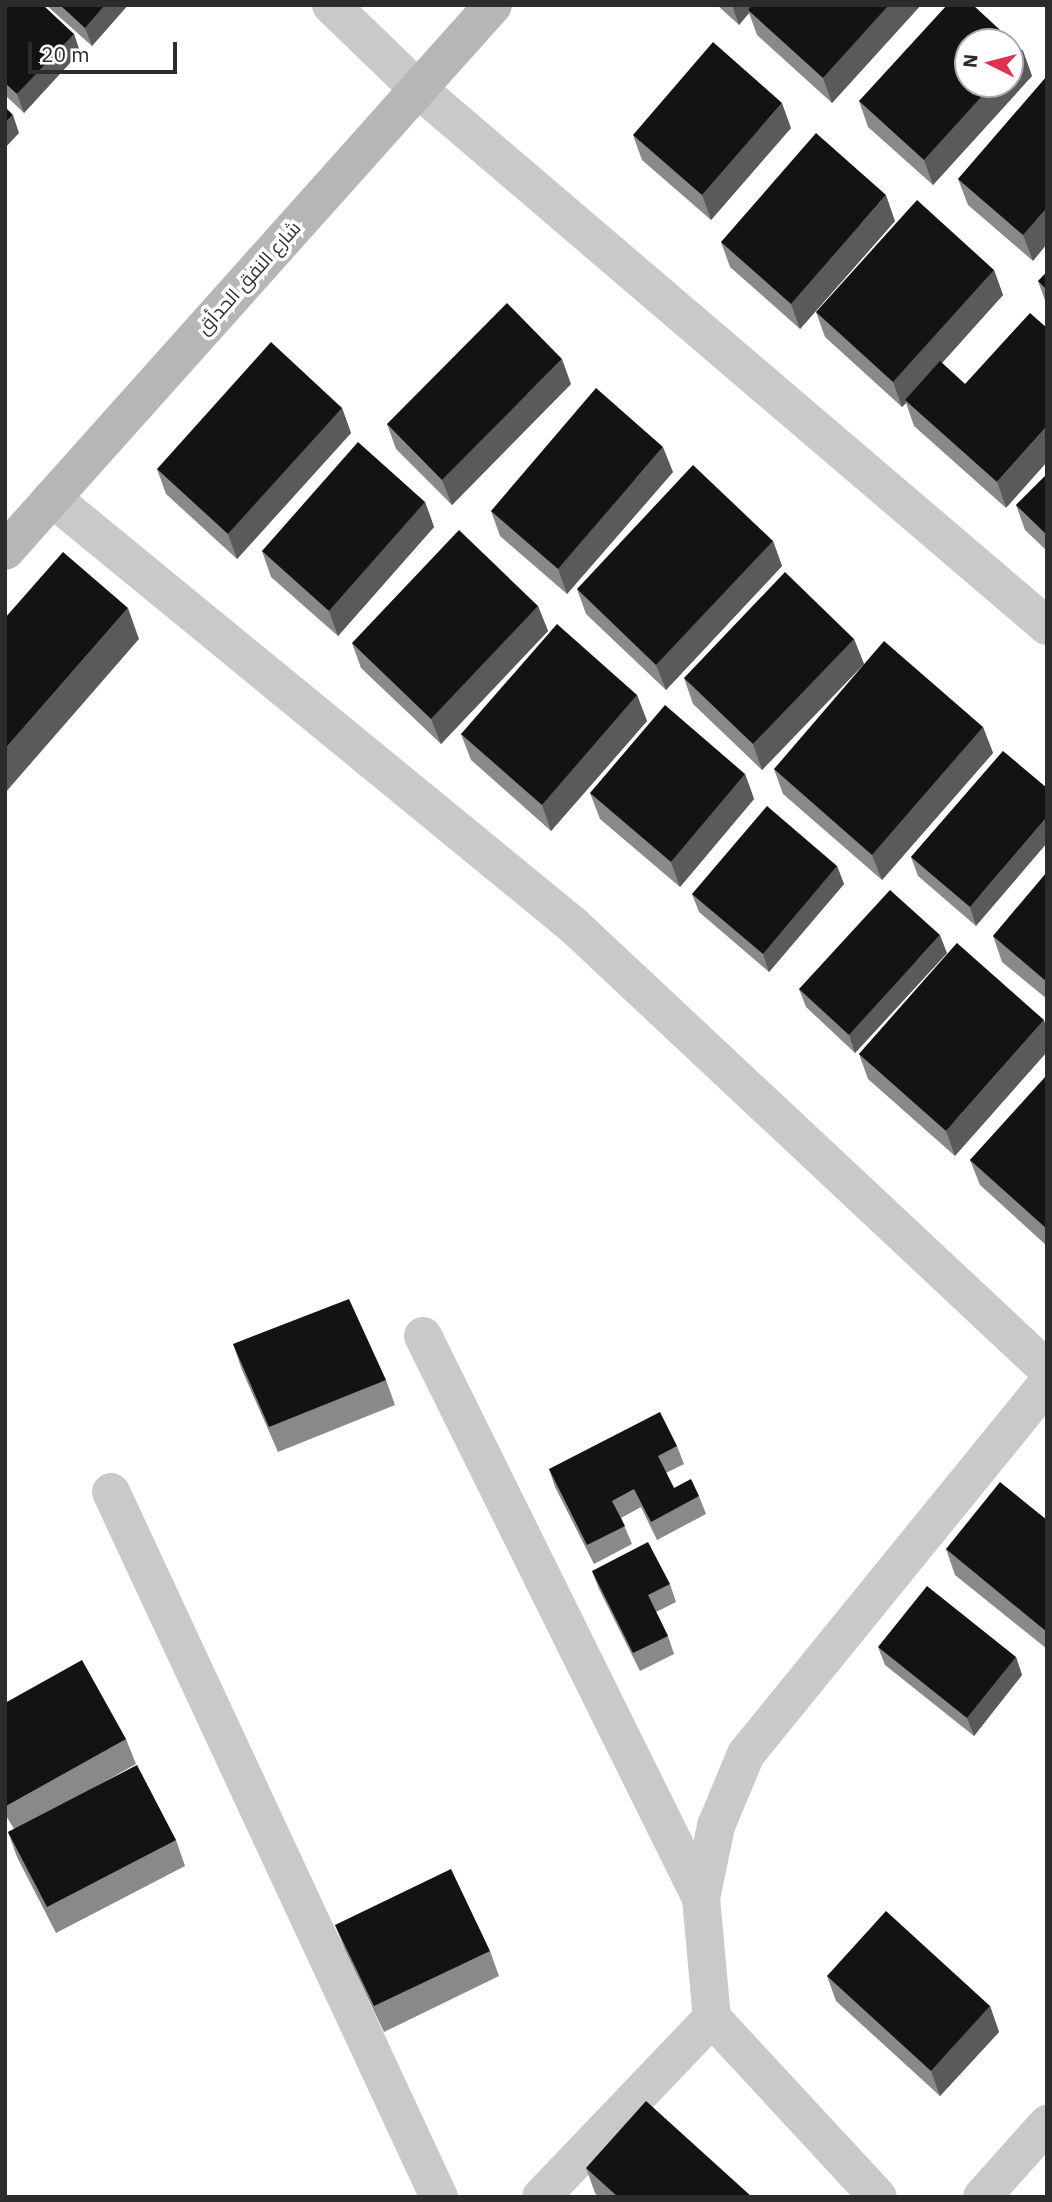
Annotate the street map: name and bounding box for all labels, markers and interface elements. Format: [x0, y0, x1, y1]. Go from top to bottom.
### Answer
scale bar [32, 28, 180, 72]
north arrow [954, 28, 1024, 98]
text: 20 m [41, 40, 90, 68]
text: N [957, 53, 983, 69]
street label: شارع النفق الحدأق [192, 217, 306, 339]

